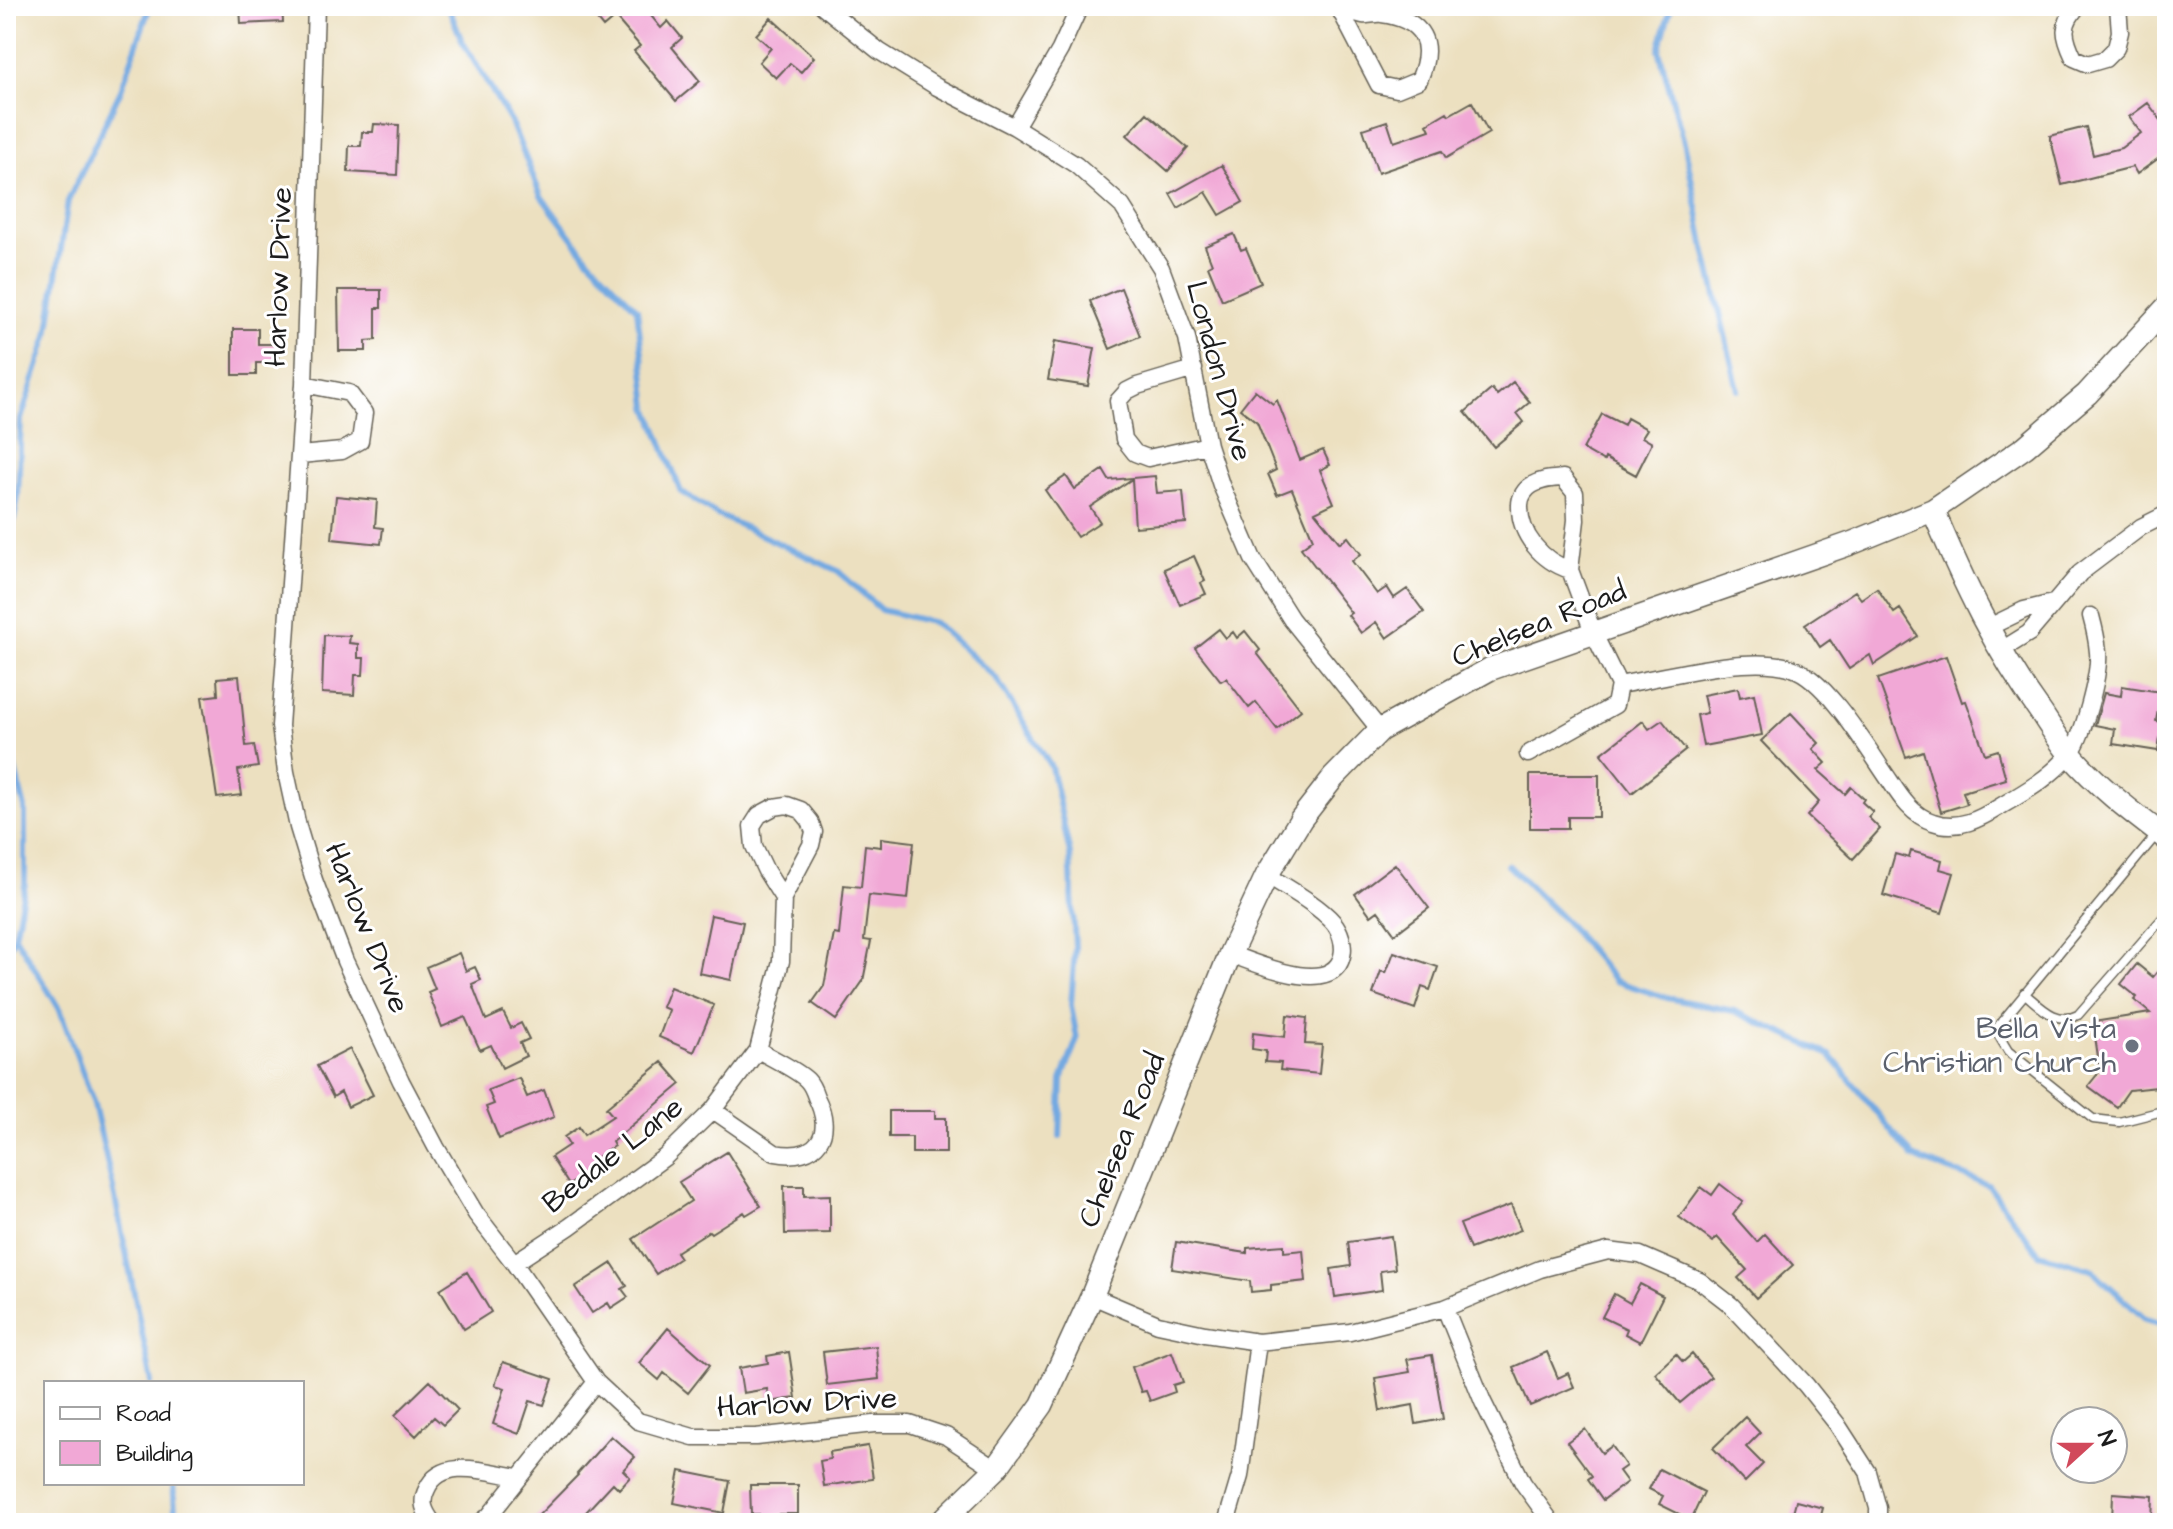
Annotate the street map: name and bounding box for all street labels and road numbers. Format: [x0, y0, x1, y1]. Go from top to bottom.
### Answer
street label: Harlow Drive [255, 186, 303, 368]
street label: London Drive [1175, 277, 1263, 465]
street label: Chelsea Road [1446, 570, 1632, 678]
street label: Harlow Drive [314, 837, 420, 1019]
street label: Chelsea Road [1068, 1047, 1176, 1233]
street label: Bedale Lane [534, 1087, 692, 1223]
street label: Harlow Drive [716, 1377, 898, 1429]

